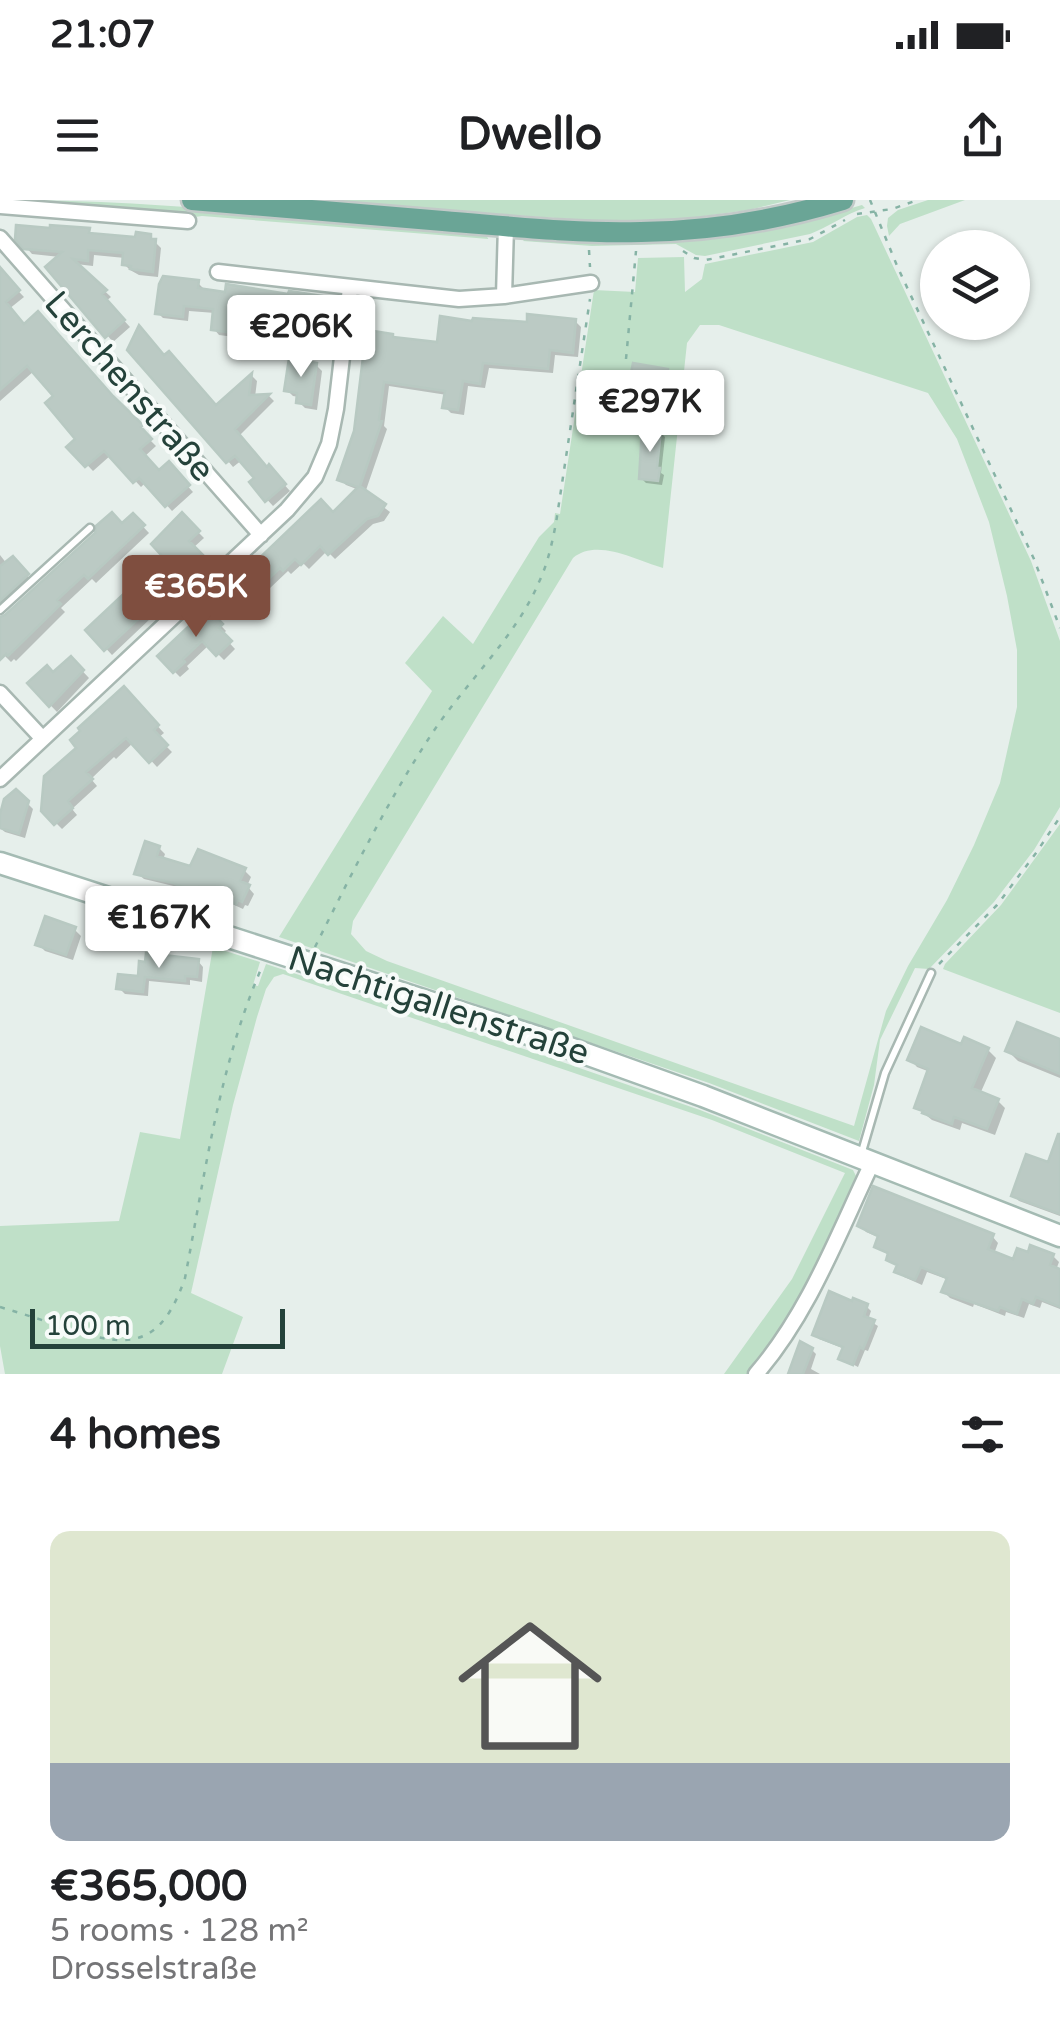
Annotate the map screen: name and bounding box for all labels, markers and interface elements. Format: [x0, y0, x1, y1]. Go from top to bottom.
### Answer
text: 21:07 [50, 12, 155, 58]
icon: menu [50, 108, 105, 163]
text: Dwello [458, 108, 602, 162]
icon: share [955, 108, 1010, 163]
map controls [920, 230, 1030, 340]
button: layers [920, 230, 1030, 340]
street label: Lerchenstraße [35, 283, 223, 490]
pin: €206K [231, 295, 371, 380]
text: €206K [249, 308, 353, 346]
pin: €297K [580, 370, 720, 455]
text: €297K [598, 383, 702, 421]
pin: €365K [126, 555, 266, 640]
text: €365K [144, 568, 248, 606]
pin: €167K [89, 886, 229, 971]
text: €167K [107, 899, 211, 937]
street label: Nachtigallenstraße [283, 937, 594, 1074]
scale bar [30, 1304, 285, 1348]
text: 100 m [45, 1309, 131, 1343]
icon: filters [955, 1407, 1010, 1462]
text: 4 homes [50, 1409, 221, 1460]
icon: home [440, 1596, 620, 1776]
text: €365,000 [50, 1861, 247, 1912]
text: 5 rooms · 128 m² [50, 1912, 309, 1950]
text: Drosselstraße [50, 1950, 257, 1988]

